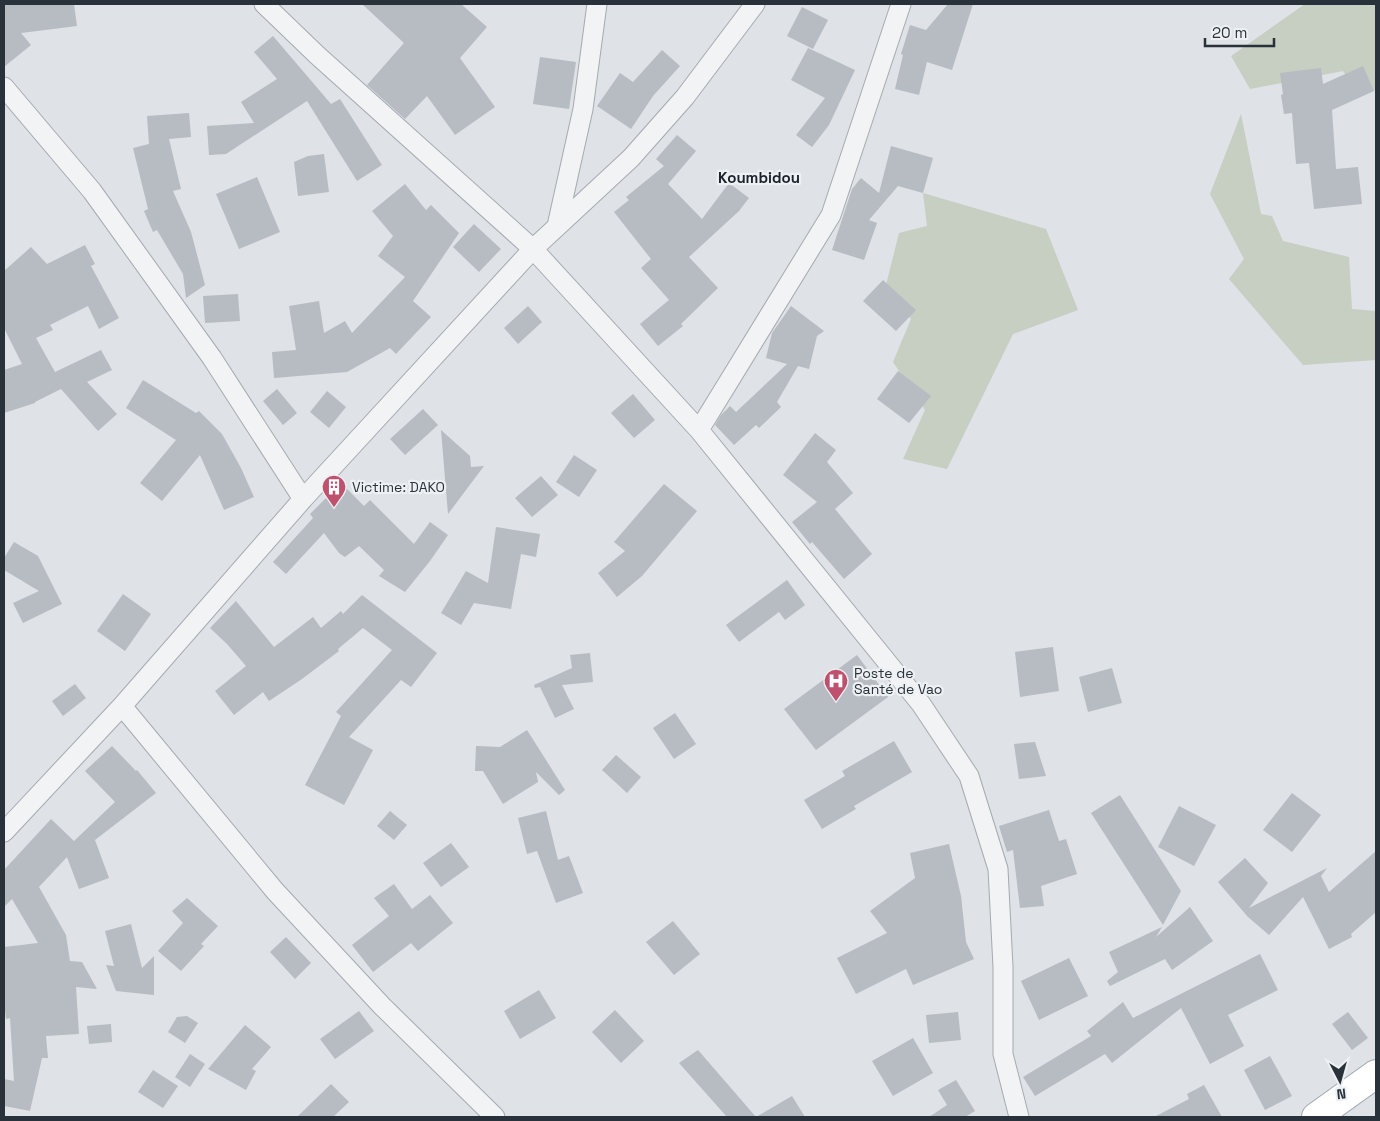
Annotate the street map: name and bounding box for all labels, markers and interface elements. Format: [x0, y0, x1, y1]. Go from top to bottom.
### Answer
scale bar [1205, 15, 1274, 47]
text: 20 m [1212, 23, 1247, 42]
district label: Koumbidou [718, 168, 800, 187]
building icon: Victime: DAKO [321, 474, 347, 508]
place label: Victime: DAKO [352, 478, 445, 496]
place label: Poste de Santé de Vao [854, 664, 943, 698]
hospital icon: Poste de Santé de Vao [823, 668, 849, 702]
north arrow [1315, 1056, 1365, 1106]
text: N [1336, 1084, 1347, 1103]

